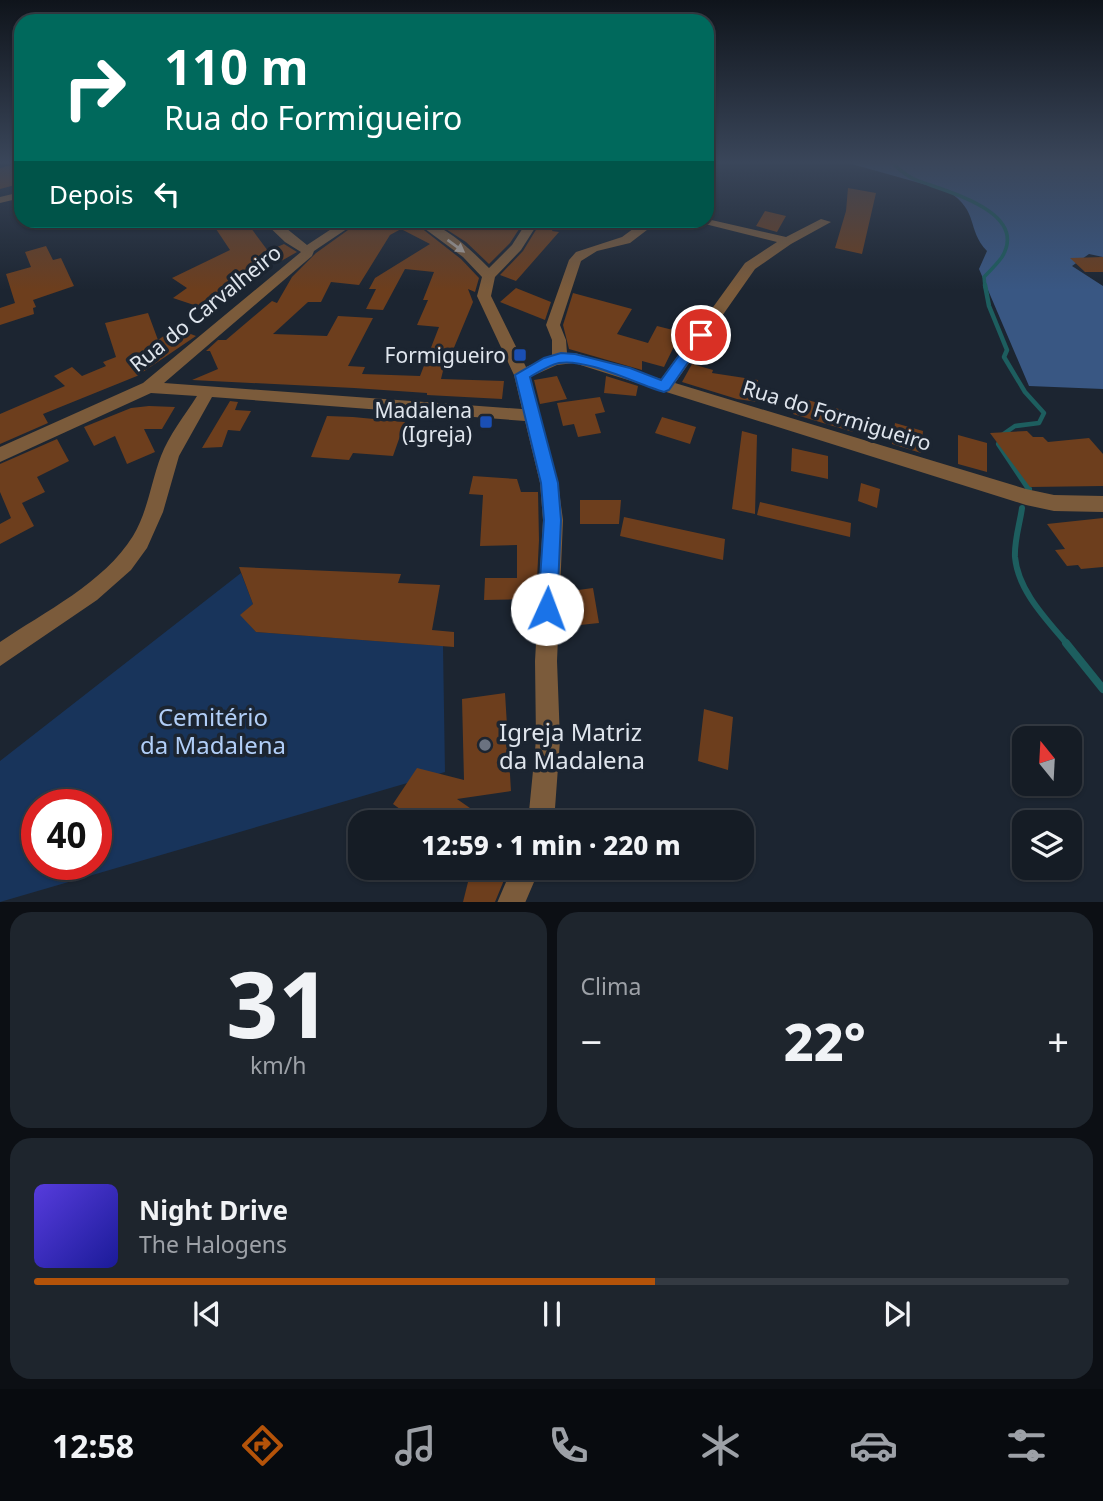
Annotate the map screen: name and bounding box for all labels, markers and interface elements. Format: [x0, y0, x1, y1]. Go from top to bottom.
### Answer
text: 110 m [164, 33, 309, 99]
icon: right [49, 42, 140, 133]
text: Rua do Formigueiro [164, 96, 462, 139]
icon: left [148, 175, 186, 213]
text: Depois [49, 176, 134, 212]
street label: Rua do Carvalheiro [123, 238, 287, 378]
one-way arrow [447, 239, 465, 253]
pin [671, 305, 731, 365]
icon: arrive [682, 316, 720, 354]
place label: Formigueiro [385, 341, 506, 369]
marker: Formigueiro [512, 347, 528, 363]
street label: Rua do Formigueiro [739, 373, 935, 457]
place label: Madalena (Igreja) [374, 396, 472, 448]
marker: Madalena (Igreja) [478, 414, 494, 430]
position arrow [510, 572, 584, 646]
park label: Cemitério da Madalena [140, 700, 286, 761]
place label: Igreja Matriz da Madalena [499, 715, 645, 776]
north arrow [1012, 726, 1082, 796]
map controls [1012, 726, 1082, 880]
marker: Igreja Matriz da Madalena [477, 737, 493, 753]
speed limit sign: 40 [21, 789, 112, 880]
button: layers [1012, 810, 1082, 880]
text: 12:59 · 1 min · 220 m [421, 827, 681, 863]
text: 31 [226, 941, 330, 1065]
text: Clima [581, 970, 641, 1002]
text: 22° [784, 1005, 866, 1076]
text: − [581, 1015, 602, 1067]
text: + [1047, 1015, 1069, 1067]
text: km/h [250, 1049, 307, 1081]
text: Night Drive [139, 1192, 288, 1228]
text: The Halogens [139, 1228, 287, 1260]
icon: previous [188, 1295, 226, 1333]
icon: pause [533, 1295, 571, 1333]
icon: next [878, 1295, 916, 1333]
icon: directions [238, 1421, 287, 1470]
icon: music [391, 1421, 440, 1470]
icon: phone [544, 1421, 593, 1470]
icon: climate [696, 1421, 745, 1470]
icon: car [849, 1421, 898, 1470]
icon: filters [1002, 1421, 1051, 1470]
text: 12:58 [52, 1424, 134, 1467]

